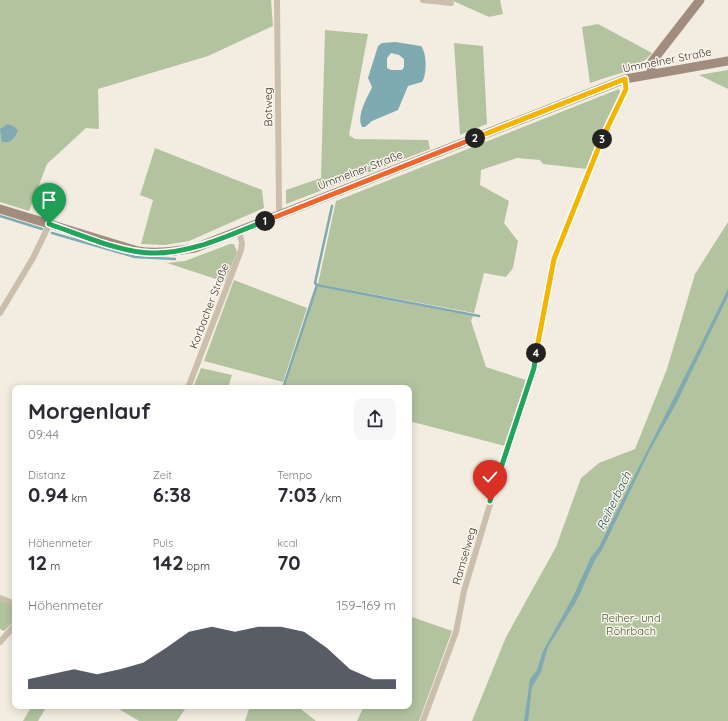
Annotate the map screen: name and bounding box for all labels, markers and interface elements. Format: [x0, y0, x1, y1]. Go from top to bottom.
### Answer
street label: Ummelner Straße [621, 45, 713, 75]
street label: Botweg [261, 87, 275, 127]
pin: 2 [465, 128, 485, 148]
pin: 3 [592, 129, 612, 149]
text: 2 [472, 131, 478, 145]
text: 3 [599, 132, 605, 146]
street label: Ummelner Straße [315, 147, 405, 193]
pin [32, 183, 66, 224]
icon: arrive [38, 189, 60, 211]
pin: 1 [255, 211, 275, 231]
text: 1 [263, 214, 267, 228]
street label: Korbacher Straße [186, 261, 232, 351]
pin: 4 [526, 343, 546, 363]
text: 4 [533, 346, 539, 360]
text: Morgenlauf [28, 397, 151, 425]
button: share [354, 398, 396, 440]
text: 09:44 [28, 426, 59, 442]
pin [473, 460, 507, 501]
icon: check [479, 466, 501, 488]
text: Distanz [28, 468, 65, 482]
text: Zeit [153, 468, 172, 482]
text: Tempo [277, 468, 312, 482]
water label: Reiherbach [593, 469, 634, 532]
text: 0.94 [28, 482, 68, 507]
text: 6:38 [153, 482, 191, 507]
text: 7:03 [277, 482, 317, 507]
text: km [68, 491, 87, 505]
text: /km [317, 491, 341, 505]
street label: Ramselweg [449, 526, 479, 586]
text: Höhenmeter [28, 536, 92, 550]
text: Puls [153, 536, 173, 550]
text: kcal [277, 536, 298, 550]
text: 12 [28, 550, 47, 575]
text: 142 [153, 550, 184, 575]
text: 70 [277, 550, 301, 575]
text: m [47, 559, 60, 573]
text: bpm [184, 559, 210, 573]
text: Höhenmeter [28, 597, 103, 613]
text: 159–169 m [336, 597, 396, 613]
park label: Reiher- und Röhrbach [601, 611, 661, 638]

